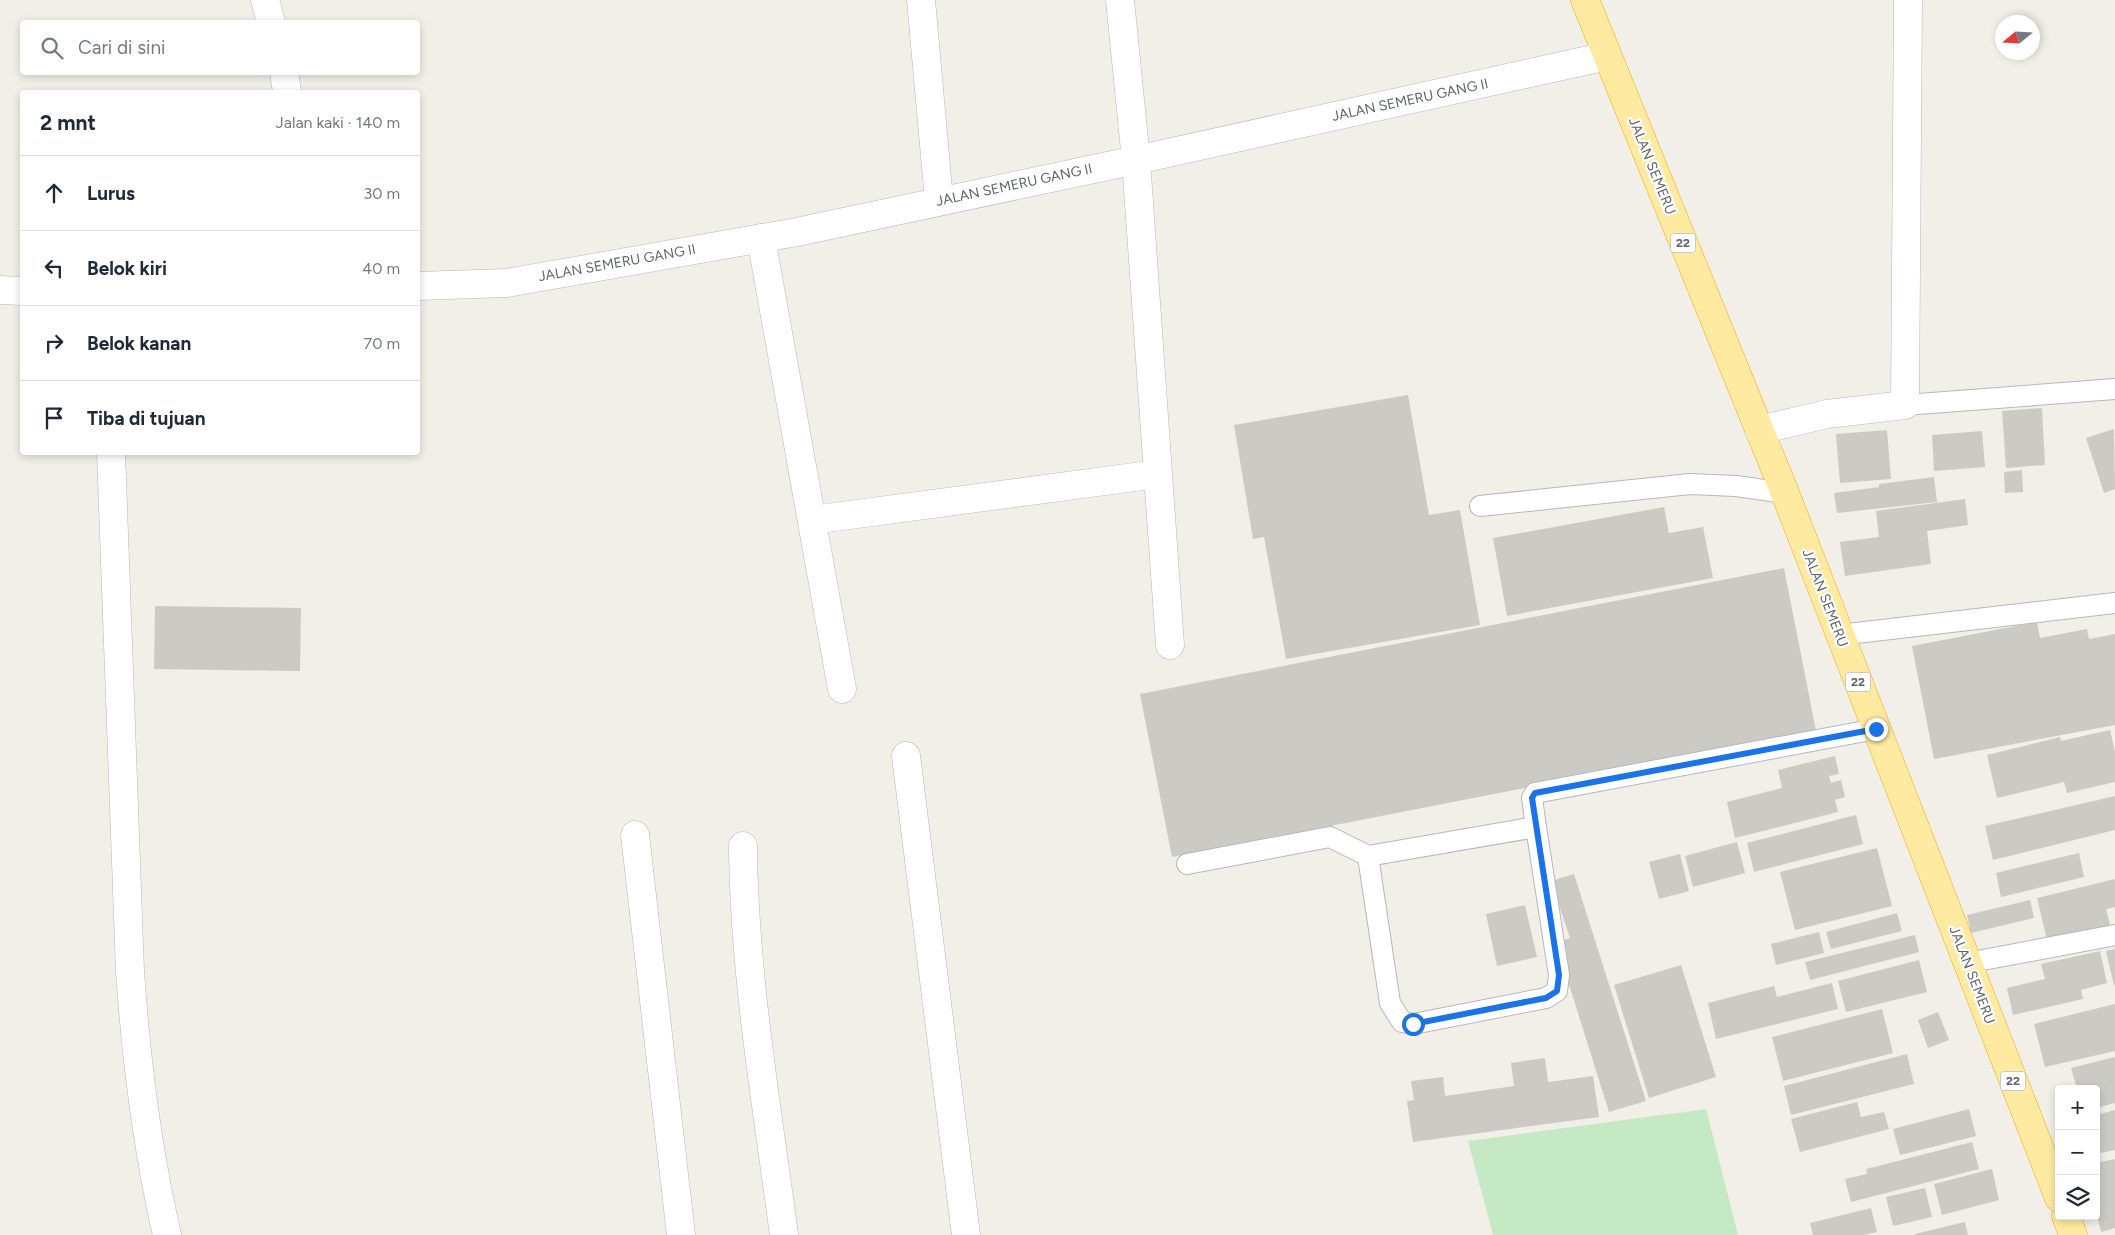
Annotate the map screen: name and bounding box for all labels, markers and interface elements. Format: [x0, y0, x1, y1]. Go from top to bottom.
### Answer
north arrow [1995, 15, 2040, 60]
search box [20, 20, 420, 75]
icon: search [38, 34, 66, 62]
text: Cari di sini [78, 36, 165, 59]
street label: JALAN SEMERU GANG II [1330, 75, 1490, 125]
text: 2 mnt [40, 110, 96, 135]
text: Jalan kaki · 140 m [275, 113, 400, 132]
street label: JALAN SEMERU [1625, 115, 1679, 217]
street label: JALAN SEMERU GANG II [934, 160, 1094, 210]
icon: ahead [40, 179, 68, 207]
text: Lurus [87, 182, 135, 205]
text: 30 m [363, 184, 400, 203]
road number: 22 [1670, 234, 1696, 252]
street label: JALAN SEMERU GANG II [537, 241, 697, 285]
icon: left [40, 254, 68, 282]
text: Belok kiri [87, 257, 167, 280]
text: 40 m [362, 259, 400, 278]
icon: right [40, 329, 68, 357]
text: Belok kanan [87, 332, 191, 355]
text: 70 m [364, 334, 400, 353]
icon: arrive [40, 404, 68, 432]
text: Tiba di tujuan [87, 407, 206, 430]
street label: JALAN SEMERU [1799, 547, 1851, 649]
road number: 22 [1846, 672, 1870, 692]
route end [1865, 718, 1888, 741]
street label: JALAN SEMERU [1946, 924, 1998, 1026]
route start [1402, 1013, 1425, 1036]
road number: 22 [2000, 1072, 2026, 1090]
map controls [2055, 1085, 2100, 1220]
button: + [2055, 1085, 2100, 1130]
button: − [2055, 1130, 2100, 1175]
button: layers [2055, 1175, 2100, 1220]

